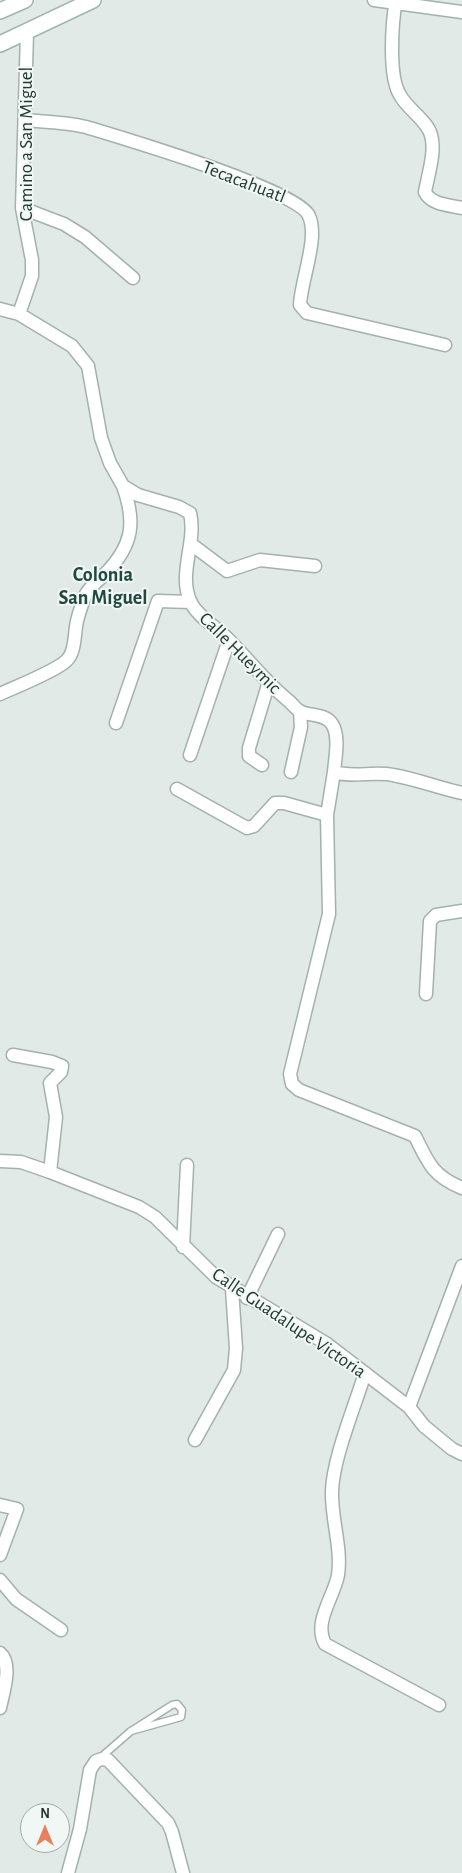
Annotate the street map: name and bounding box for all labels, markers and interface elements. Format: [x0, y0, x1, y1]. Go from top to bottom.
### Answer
street label: Camino a San Miguel [15, 67, 37, 221]
street label: Tecacahuatl [199, 156, 289, 208]
district label: Colonia San Miguel [59, 563, 147, 610]
street label: Calle Hueymic [194, 607, 286, 699]
street label: Calle Guadalupe Victoria [208, 1263, 370, 1383]
north arrow [20, 1803, 70, 1853]
text: N [40, 1807, 50, 1821]

